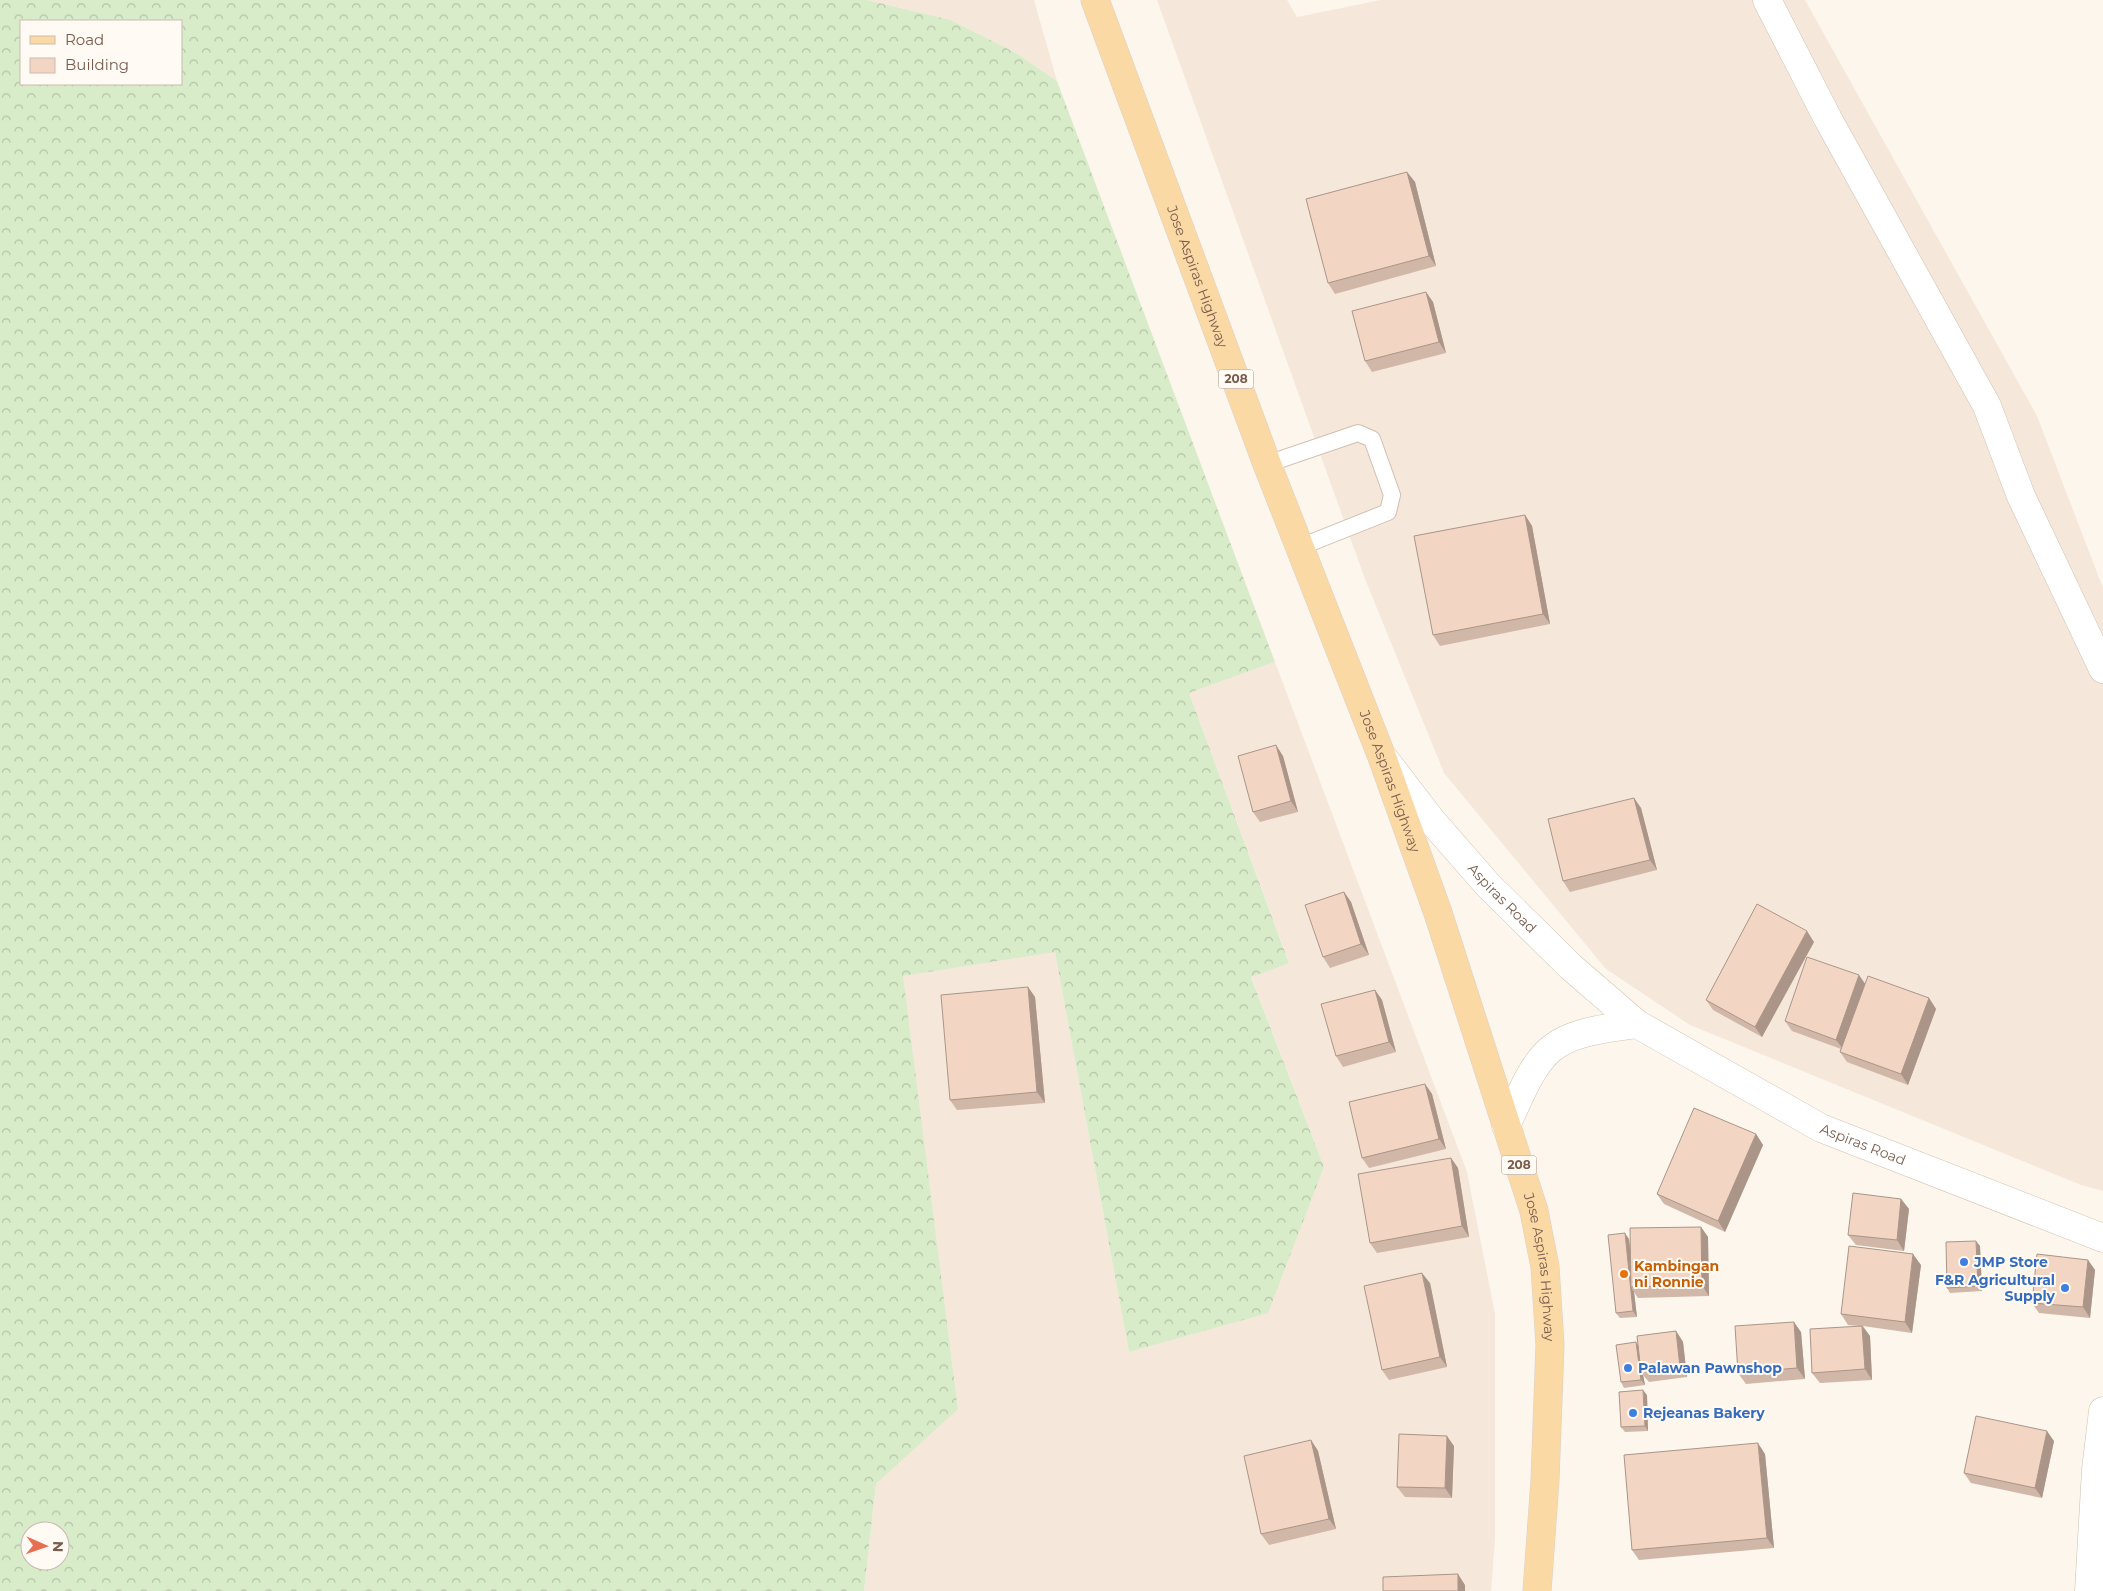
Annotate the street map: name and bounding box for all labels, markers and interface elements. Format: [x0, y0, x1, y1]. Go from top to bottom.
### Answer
legend [20, 20, 182, 85]
text: Road [65, 30, 104, 49]
text: Building [65, 55, 129, 74]
street label: Jose Aspiras Highway [1163, 202, 1232, 351]
road number: 208 [1218, 369, 1254, 388]
street label: Jose Aspiras Highway [1355, 706, 1425, 855]
street label: Aspiras Road [1464, 860, 1540, 937]
street label: Aspiras Road [1818, 1120, 1908, 1169]
road number: 208 [1502, 1156, 1536, 1174]
street label: Jose Aspiras Highway [1519, 1190, 1559, 1343]
place label: JMP Store [1973, 1253, 2048, 1271]
marker: JMP Store [1958, 1256, 1970, 1268]
place label: Kambingan ni Ronnie [1634, 1257, 1719, 1291]
marker: Kambingan ni Ronnie [1618, 1268, 1630, 1280]
place label: F&R Agricultural Supply [1935, 1271, 2056, 1305]
marker: F&R Agricultural Supply [2059, 1282, 2071, 1294]
place label: Palawan Pawnshop [1638, 1359, 1782, 1377]
marker: Palawan Pawnshop [1622, 1362, 1634, 1374]
place label: Rejeanas Bakery [1643, 1404, 1765, 1422]
marker: Rejeanas Bakery [1627, 1407, 1639, 1419]
north arrow [20, 1521, 70, 1571]
text: N [49, 1540, 67, 1552]

